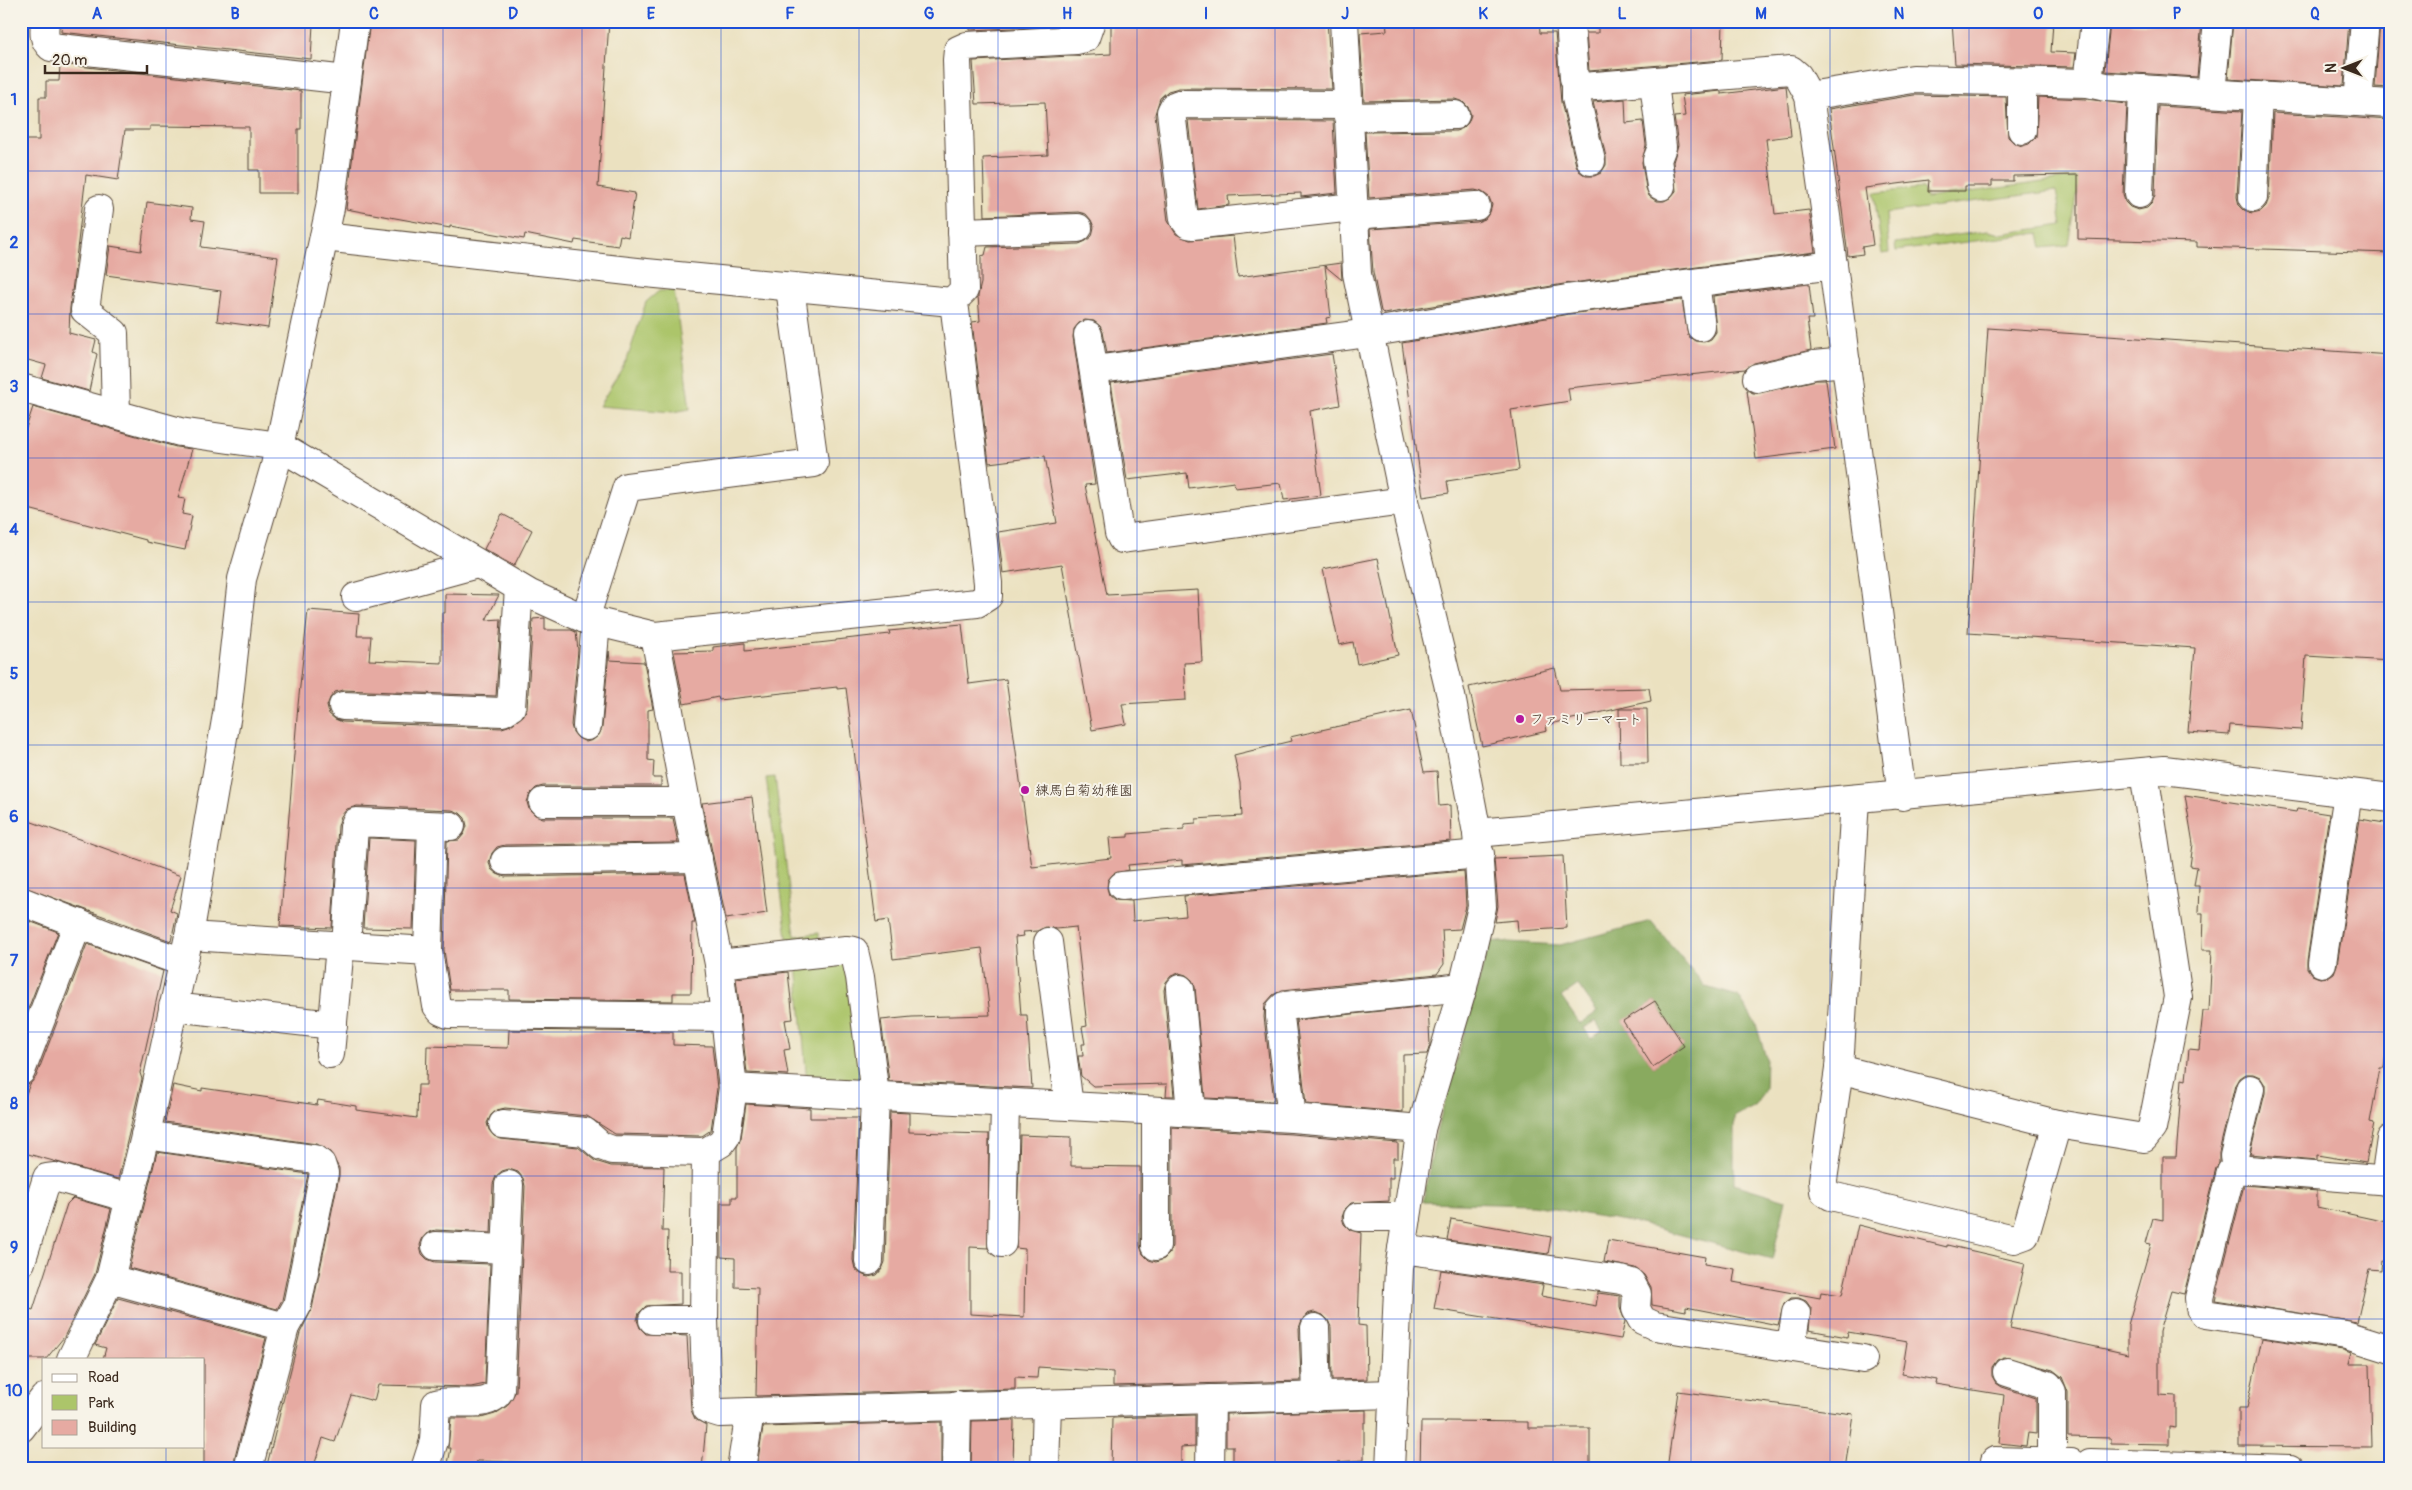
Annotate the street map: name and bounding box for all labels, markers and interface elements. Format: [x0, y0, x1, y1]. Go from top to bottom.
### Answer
text: A [92, 4, 103, 24]
text: B [230, 4, 240, 24]
text: C [369, 4, 379, 24]
text: D [508, 4, 518, 24]
text: E [647, 4, 656, 24]
text: F [785, 4, 795, 24]
text: G [924, 4, 935, 24]
text: H [1062, 4, 1072, 24]
text: I [1204, 4, 1208, 24]
text: J [1341, 4, 1349, 24]
text: K [1478, 4, 1488, 24]
text: L [1617, 4, 1627, 24]
text: M [1755, 4, 1767, 24]
text: N [1894, 4, 1905, 24]
text: O [2033, 4, 2043, 24]
text: P [2173, 4, 2182, 24]
text: Q [2310, 4, 2320, 24]
scale bar [45, 42, 148, 74]
north arrow [2320, 42, 2370, 92]
text: 20 m [52, 51, 87, 70]
text: N [2323, 63, 2340, 73]
text: 1 [11, 90, 17, 110]
text: 2 [10, 233, 19, 253]
text: 3 [10, 377, 19, 397]
text: 4 [9, 520, 19, 540]
text: 5 [10, 664, 19, 684]
place label: ファミリーマート [1530, 711, 1642, 728]
marker: ファミリーマート [1514, 713, 1526, 725]
place label: 練馬白菊幼稚園 [1035, 782, 1133, 799]
marker: 練馬白菊幼稚園 [1019, 784, 1031, 796]
text: 6 [9, 807, 19, 827]
text: 7 [10, 951, 19, 971]
text: 8 [10, 1094, 18, 1114]
text: 9 [10, 1238, 18, 1258]
legend [42, 1358, 205, 1448]
text: Road [88, 1368, 119, 1387]
text: 10 [5, 1381, 23, 1401]
text: Park [88, 1394, 115, 1413]
text: Building [88, 1418, 136, 1437]

